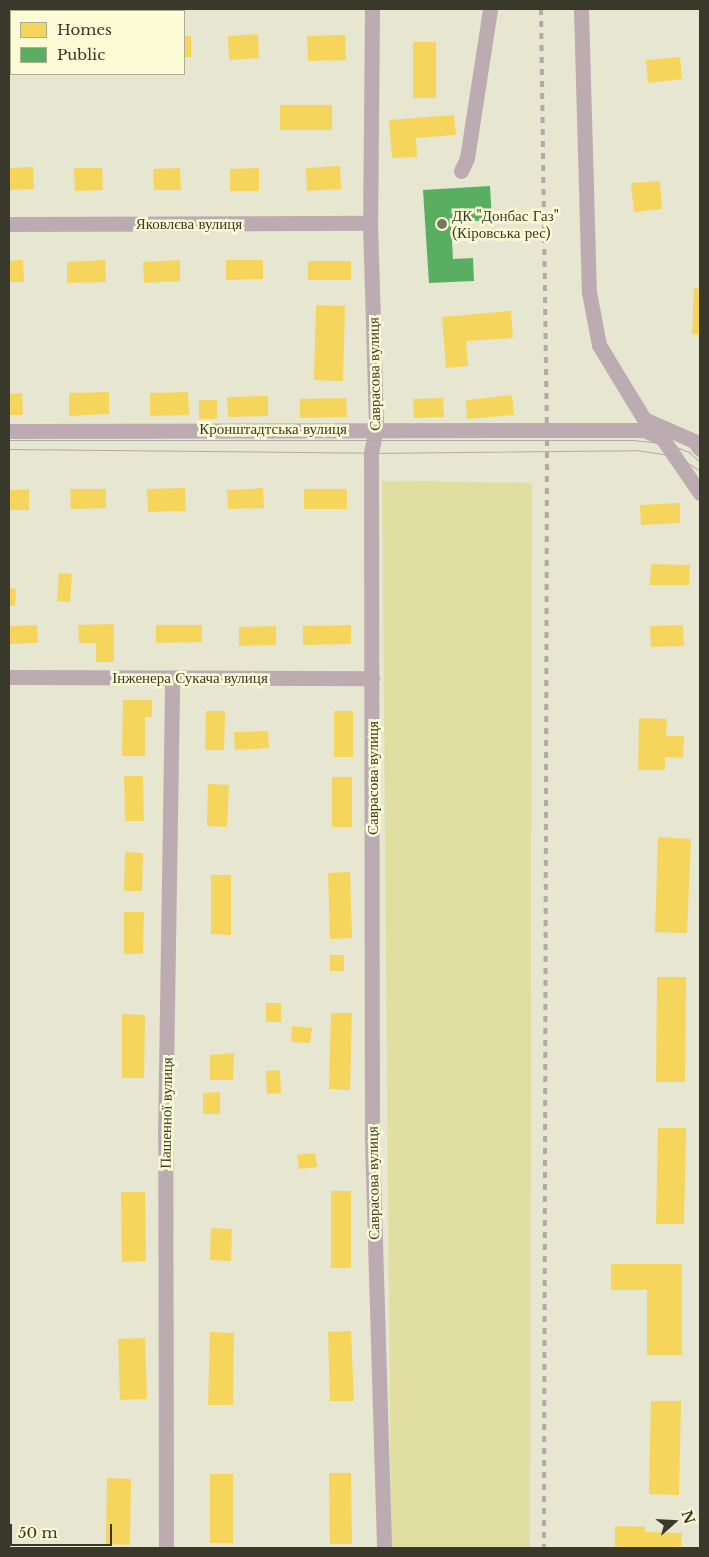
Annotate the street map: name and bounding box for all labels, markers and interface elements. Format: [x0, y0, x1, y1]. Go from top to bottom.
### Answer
legend [10, 10, 185, 75]
text: Homes [57, 20, 112, 39]
text: Public [57, 45, 105, 64]
place label: ДК "Донбас Газ" (Кіровська рес) [452, 206, 559, 241]
street label: Яковлєва вулиця [136, 215, 242, 233]
marker: ДК "Донбас Газ" (Кіровська рес) [436, 218, 448, 230]
street label: Саврасова вулиця [364, 317, 384, 431]
street label: Кронштадтська вулиця [199, 420, 347, 438]
street label: Інженера Сукача вулиця [112, 669, 268, 687]
street label: Саврасова вулиця [364, 721, 382, 835]
street label: Пашенної вулиця [156, 1057, 176, 1169]
street label: Саврасова вулиця [363, 1126, 383, 1240]
north arrow [649, 1497, 699, 1547]
text: N [678, 1508, 699, 1526]
scale bar [12, 1514, 115, 1546]
text: 50 m [18, 1523, 58, 1542]

